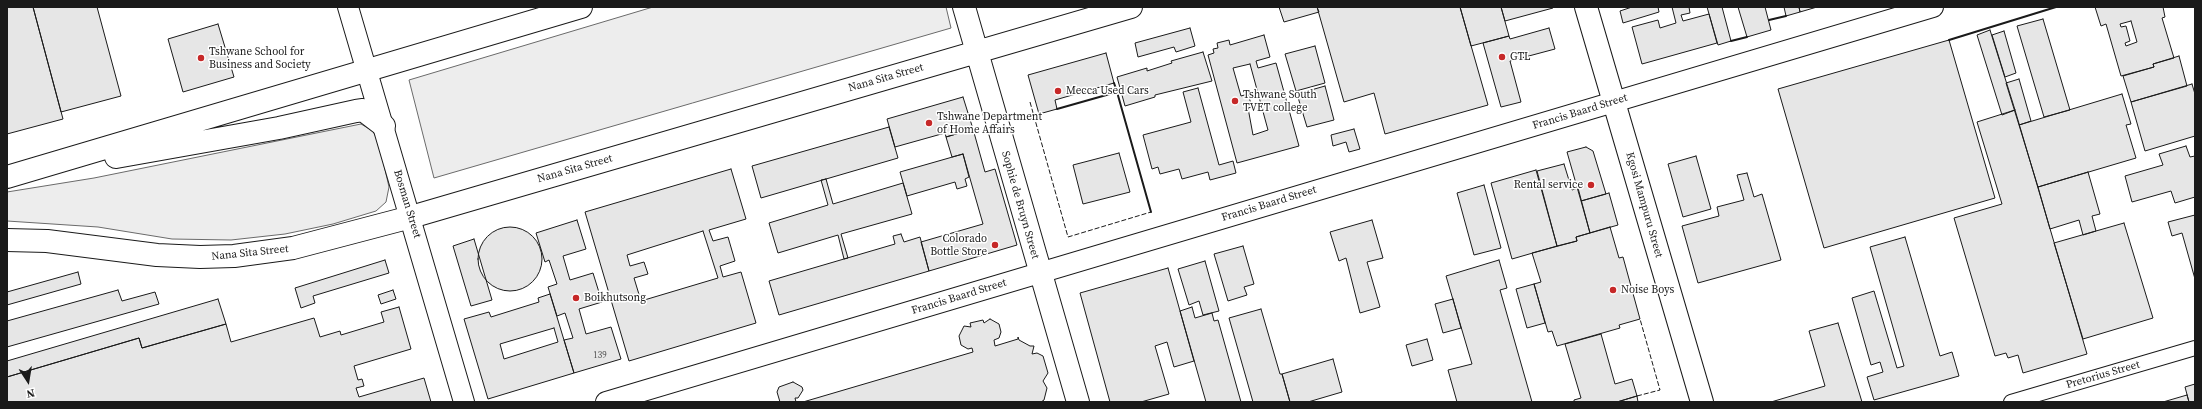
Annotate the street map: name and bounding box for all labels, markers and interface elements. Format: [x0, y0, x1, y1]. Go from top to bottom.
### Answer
place label: Tshwane School for Business and Society [209, 45, 311, 71]
place label: GTL [1510, 50, 1531, 64]
marker: GTL [1497, 52, 1507, 62]
marker: Tshwane School for Business and Society [196, 53, 206, 63]
street label: Nana Sita Street [847, 61, 925, 95]
place label: Mecca Used Cars [1066, 84, 1149, 98]
marker: Mecca Used Cars [1053, 86, 1063, 96]
place label: Tshwane South TVET college [1243, 88, 1317, 114]
street label: Francis Baard Street [1531, 91, 1629, 133]
marker: Tshwane South TVET college [1230, 96, 1240, 106]
place label: Tshwane Department of Home Affairs [937, 110, 1042, 136]
marker: Tshwane Department of Home Affairs [924, 118, 934, 128]
street label: Sophie de Bruyn Street [998, 150, 1042, 260]
street label: Kgosi Mampuru Street [1623, 151, 1665, 259]
street label: Nana Sita Street [536, 152, 614, 186]
street label: Bosman Street [390, 168, 424, 240]
place label: Rental service [1514, 178, 1583, 192]
marker: Rental service [1586, 180, 1596, 190]
street label: Francis Baard Street [1220, 183, 1318, 225]
place label: Colorado Bottle Store [930, 232, 987, 258]
marker: Colorado Bottle Store [990, 240, 1000, 250]
street label: Nana Sita Street [211, 242, 289, 264]
street label: Francis Baard Street [910, 276, 1008, 318]
place label: Noise Boys [1621, 283, 1674, 297]
marker: Noise Boys [1608, 285, 1618, 295]
place label: Boikhutsong [584, 291, 646, 305]
marker: Boikhutsong [571, 293, 581, 303]
house number: 139 [593, 351, 607, 361]
street label: Pretorius Street [2065, 358, 2141, 392]
north arrow [8, 361, 48, 401]
text: N [25, 385, 36, 401]

